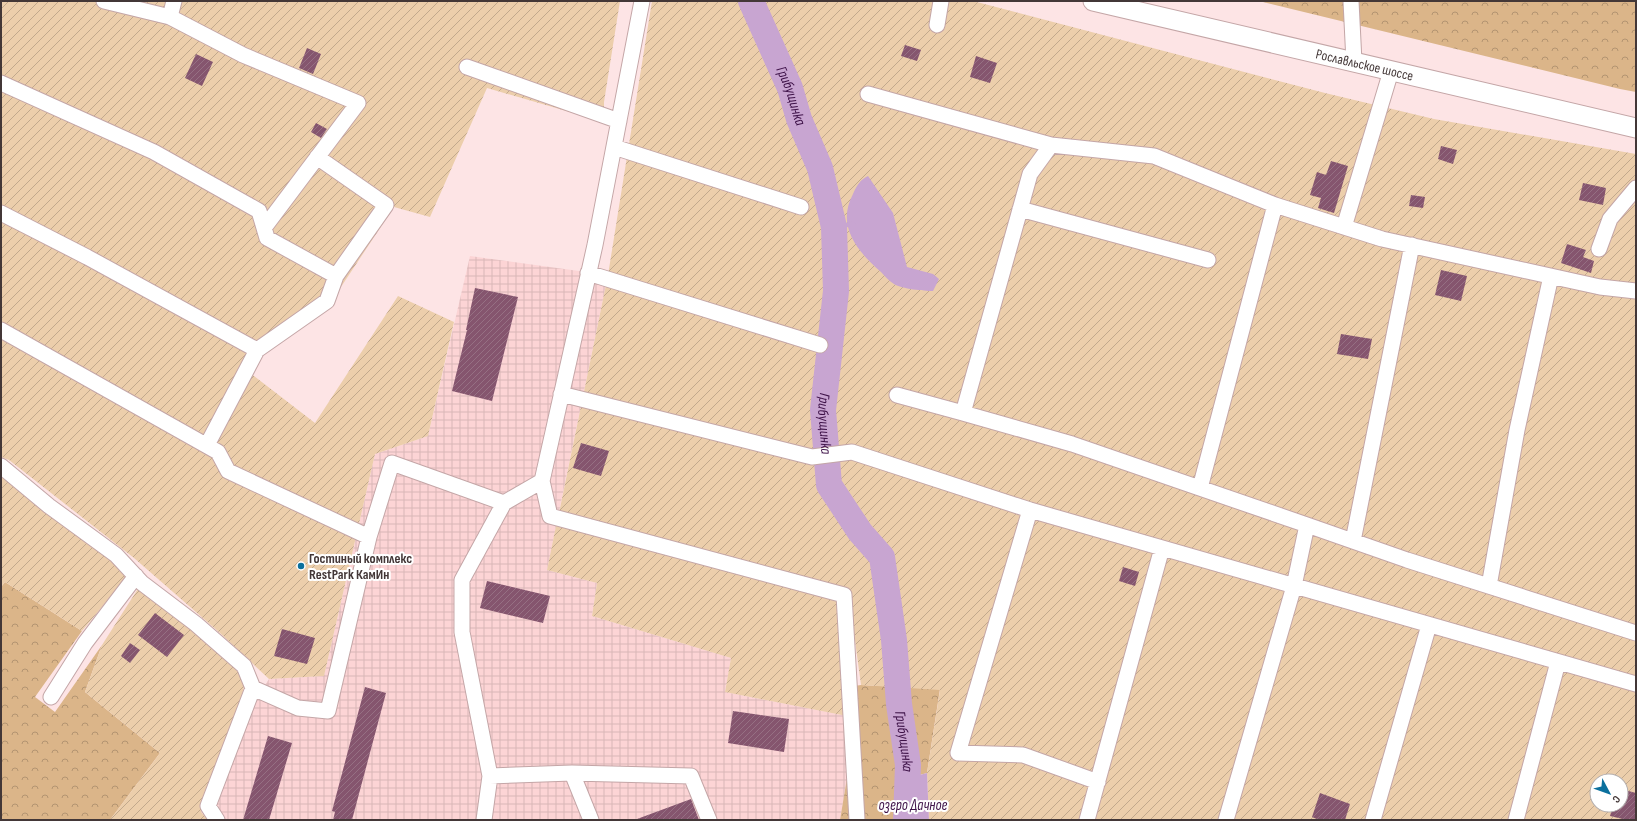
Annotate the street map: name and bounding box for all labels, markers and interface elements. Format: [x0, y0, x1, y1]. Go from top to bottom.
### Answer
street label: Рославльское шоссе [1314, 45, 1415, 84]
water label: Грибущинка [772, 63, 810, 128]
water label: Грибущинка [813, 392, 836, 455]
place label: Гостиный комплекс RestPark КамИн [309, 550, 412, 583]
marker: Гостиный комплекс RestPark КамИн [296, 561, 306, 571]
water label: Грибущинка [891, 710, 918, 772]
north arrow [1589, 773, 1629, 813]
text: С [1609, 793, 1623, 806]
water label: озеро Дачное [879, 796, 948, 815]

